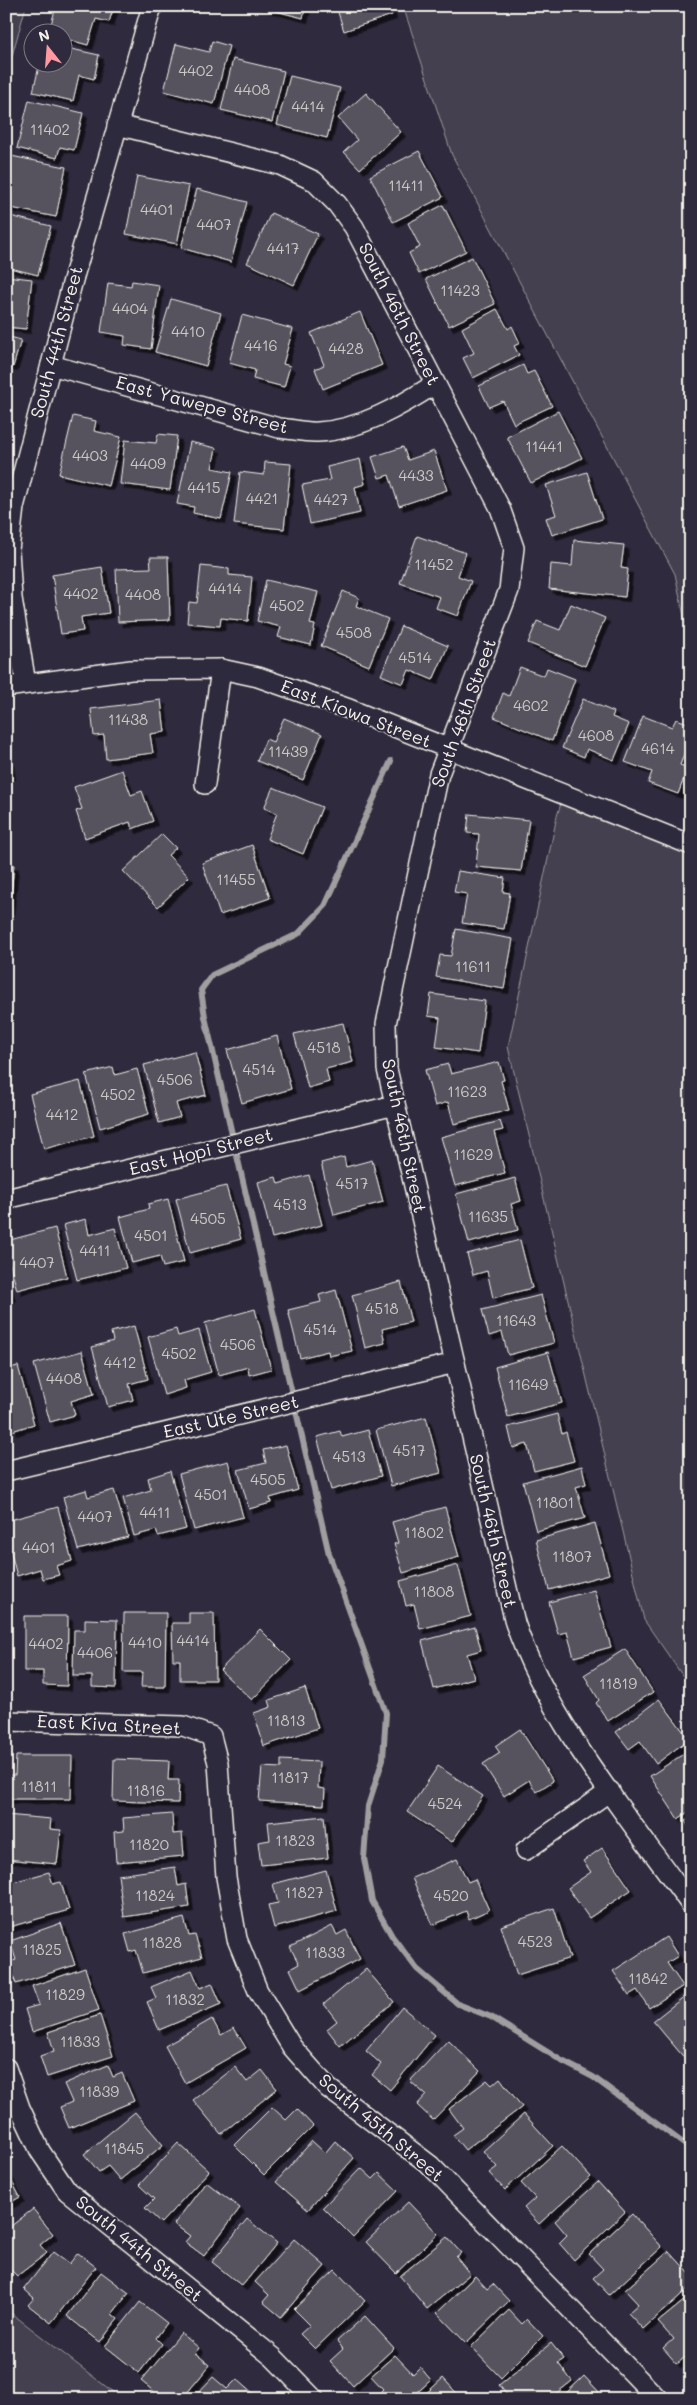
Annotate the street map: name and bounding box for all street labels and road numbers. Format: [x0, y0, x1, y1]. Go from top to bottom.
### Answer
street label: South 46th Street [354, 238, 446, 389]
street label: South 44th Street [24, 263, 88, 421]
street label: East Yawepe Street [113, 369, 291, 439]
street label: South 46th Street [425, 635, 501, 791]
street label: East Kiowa Street [278, 673, 435, 753]
street label: South 46th Street [377, 1056, 433, 1215]
street label: East Hopi Street [126, 1122, 275, 1180]
street label: East Ute Street [161, 1389, 301, 1443]
street label: South 46th Street [465, 1452, 523, 1610]
street label: East Kiva Street [36, 1708, 182, 1740]
street label: South 45th Street [314, 2068, 449, 2187]
street label: South 44th Street [71, 2190, 208, 2307]

